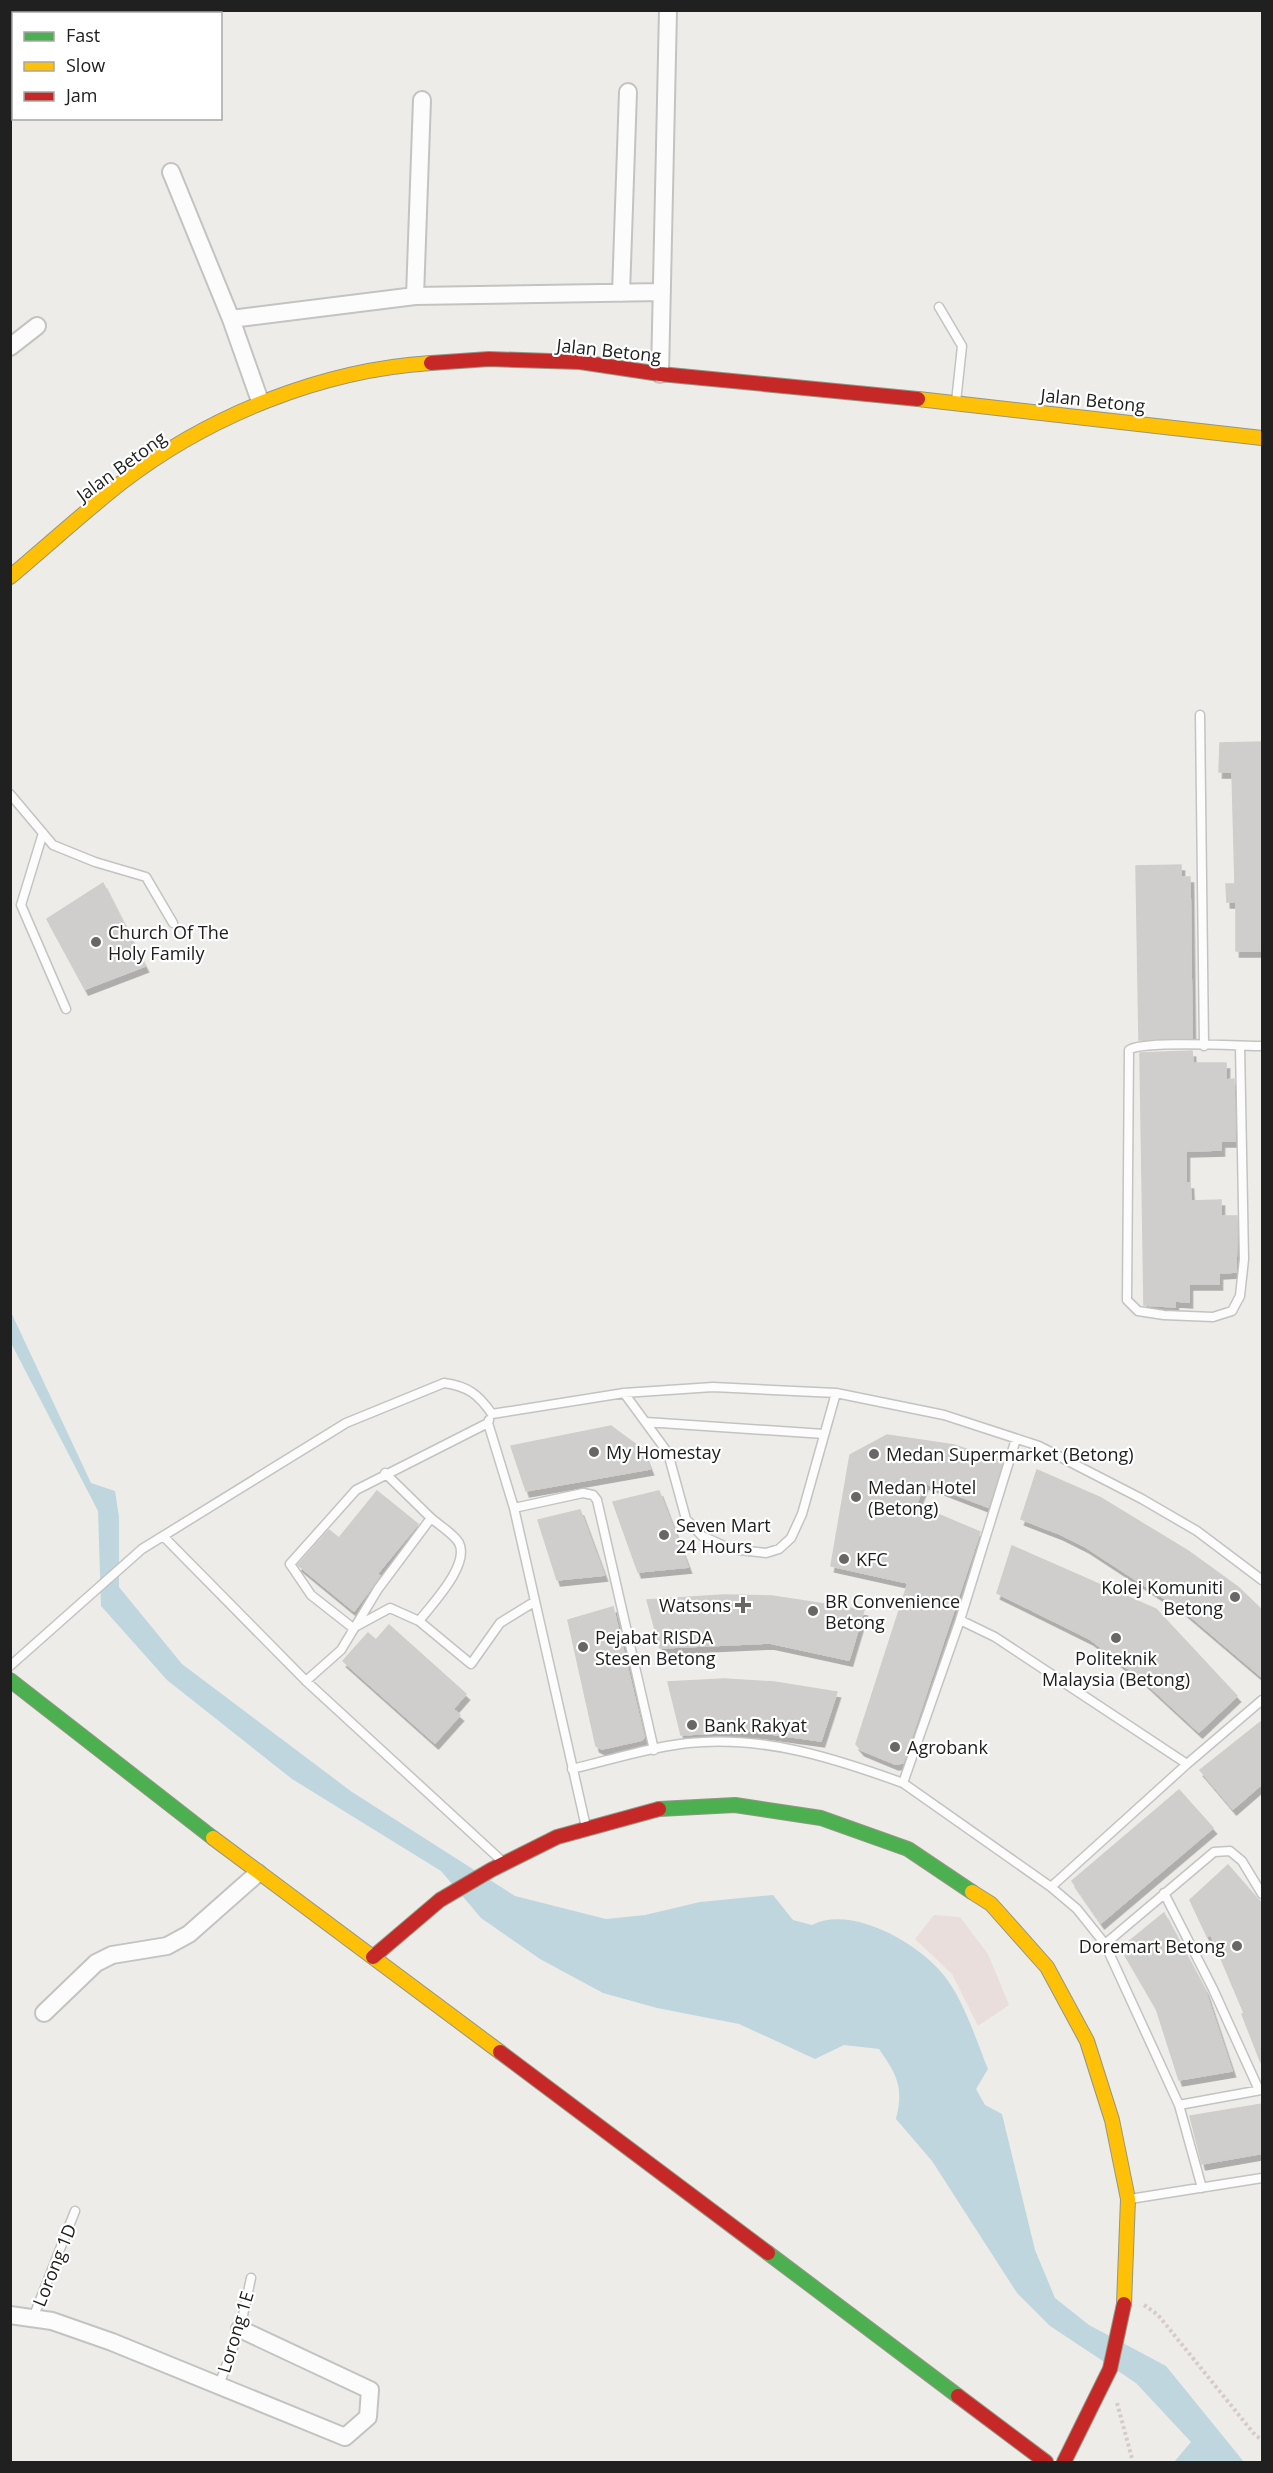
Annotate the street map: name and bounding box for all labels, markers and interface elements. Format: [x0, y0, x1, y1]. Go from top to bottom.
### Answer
legend [12, 12, 222, 120]
text: Fast [66, 23, 100, 47]
text: Slow [66, 53, 105, 77]
text: Jam [64, 83, 98, 107]
street label: Jalan Betong [554, 332, 663, 367]
street label: Jalan Betong [1038, 382, 1147, 417]
street label: Jalan Betong [70, 425, 171, 508]
place label: Church Of The Holy Family [108, 920, 229, 965]
marker: Church Of The Holy Family [89, 935, 103, 949]
place label: My Homestay [606, 1440, 722, 1464]
place label: Medan Supermarket (Betong) [886, 1442, 1134, 1466]
marker: My Homestay [587, 1445, 601, 1459]
marker: Medan Supermarket (Betong) [867, 1447, 881, 1461]
place label: Medan Hotel (Betong) [868, 1475, 976, 1520]
marker: Medan Hotel (Betong) [849, 1490, 863, 1504]
place label: Seven Mart 24 Hours [676, 1513, 771, 1558]
marker: Seven Mart 24 Hours [657, 1528, 671, 1542]
place label: KFC [856, 1547, 888, 1571]
marker: KFC [837, 1552, 851, 1566]
place label: Kolej Komuniti Betong [1101, 1575, 1223, 1620]
place label: BR Convenience Betong [825, 1589, 960, 1634]
marker: Kolej Komuniti Betong [1228, 1590, 1242, 1604]
place label: Watsons [659, 1593, 731, 1617]
marker: Watsons [736, 1598, 750, 1612]
marker: BR Convenience Betong [806, 1604, 820, 1618]
place label: Pejabat RISDA Stesen Betong [595, 1625, 716, 1670]
marker: Politeknik Malaysia (Betong) [1109, 1631, 1123, 1645]
marker: Pejabat RISDA Stesen Betong [576, 1640, 590, 1654]
place label: Politeknik Malaysia (Betong) [1042, 1646, 1190, 1691]
place label: Bank Rakyat [704, 1713, 807, 1737]
marker: Bank Rakyat [685, 1718, 699, 1732]
place label: Agrobank [907, 1735, 988, 1759]
marker: Agrobank [888, 1740, 902, 1754]
place label: Doremart Betong [1079, 1934, 1225, 1958]
marker: Doremart Betong [1230, 1939, 1244, 1953]
street label: Lorong 1D [27, 2220, 81, 2310]
street label: Lorong 1E [211, 2288, 259, 2376]

